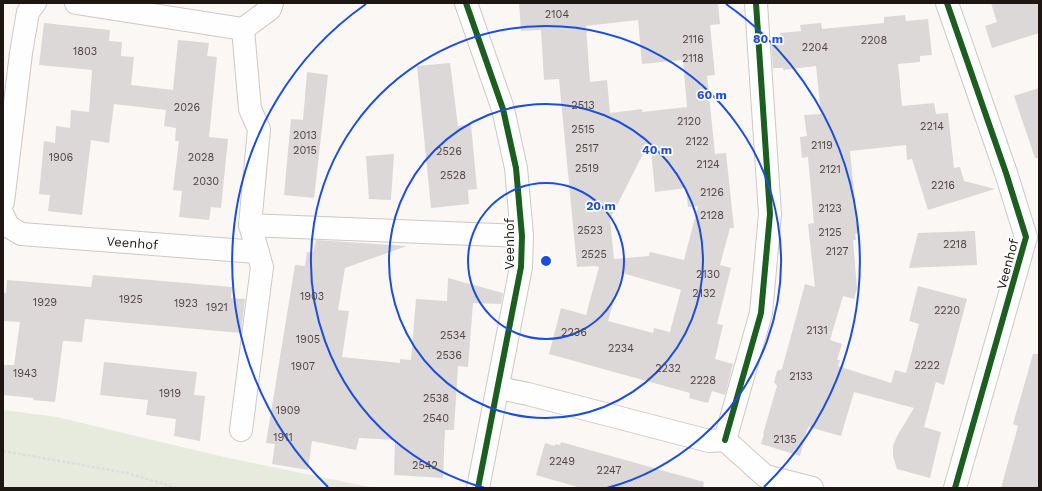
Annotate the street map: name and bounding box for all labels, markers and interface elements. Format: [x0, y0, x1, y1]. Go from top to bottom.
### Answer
house number: 2104 [545, 8, 569, 21]
text: 80 m [753, 32, 783, 46]
house number: 2116 [682, 33, 704, 46]
house number: 2208 [861, 34, 887, 47]
house number: 2204 [802, 41, 828, 54]
house number: 1803 [73, 45, 97, 58]
house number: 2118 [682, 52, 704, 65]
text: 60 m [697, 88, 727, 102]
house number: 2513 [571, 99, 595, 112]
house number: 2026 [174, 101, 200, 114]
house number: 2120 [677, 115, 701, 128]
house number: 2214 [920, 120, 944, 133]
house number: 2515 [571, 123, 595, 136]
house number: 2013 [293, 129, 317, 142]
house number: 2122 [685, 135, 709, 148]
house number: 2119 [811, 139, 833, 152]
house number: 2517 [575, 142, 599, 155]
text: 40 m [642, 143, 672, 157]
house number: 2015 [293, 144, 317, 157]
house number: 2526 [436, 145, 462, 158]
house number: 1906 [49, 151, 74, 164]
house number: 2028 [188, 151, 214, 164]
house number: 2124 [696, 158, 720, 171]
house number: 2519 [575, 162, 599, 175]
house number: 2121 [819, 163, 841, 176]
house number: 2528 [440, 169, 466, 182]
house number: 2030 [193, 175, 219, 188]
house number: 2216 [931, 179, 955, 192]
house number: 2126 [700, 186, 724, 199]
text: 20 m [586, 199, 616, 213]
house number: 2123 [818, 202, 842, 215]
house number: 2128 [700, 209, 724, 222]
street label: Veenhof [502, 218, 517, 270]
house number: 2523 [577, 224, 603, 237]
house number: 2125 [818, 226, 842, 239]
street label: Veenhof [106, 234, 159, 252]
street label: Veenhof [994, 237, 1021, 291]
house number: 2218 [943, 238, 967, 251]
house number: 2127 [825, 245, 849, 258]
house number: 2525 [581, 248, 607, 261]
centre of rings [539, 254, 553, 268]
house number: 2130 [696, 268, 720, 281]
house number: 2132 [692, 287, 716, 300]
house number: 1903 [300, 290, 324, 303]
house number: 1925 [119, 293, 143, 306]
house number: 1929 [33, 296, 57, 309]
house number: 1923 [174, 297, 198, 310]
house number: 1921 [206, 301, 228, 314]
house number: 2220 [934, 304, 960, 317]
house number: 2131 [806, 324, 828, 337]
house number: 2236 [561, 326, 587, 339]
house number: 2534 [440, 329, 466, 342]
house number: 1905 [296, 333, 320, 346]
house number: 2234 [608, 342, 634, 355]
house number: 2536 [436, 349, 462, 362]
house number: 2222 [914, 359, 940, 372]
house number: 1907 [291, 360, 315, 373]
house number: 2232 [655, 362, 681, 375]
house number: 1943 [13, 367, 37, 380]
house number: 2133 [789, 370, 813, 383]
house number: 2228 [690, 374, 716, 387]
house number: 1919 [159, 387, 181, 400]
house number: 2538 [423, 392, 449, 405]
house number: 1909 [276, 404, 301, 417]
house number: 2540 [423, 412, 449, 425]
house number: 1911 [273, 431, 293, 444]
house number: 2135 [773, 433, 797, 446]
house number: 2249 [549, 455, 575, 468]
house number: 2542 [412, 459, 438, 472]
house number: 2247 [597, 464, 621, 477]

